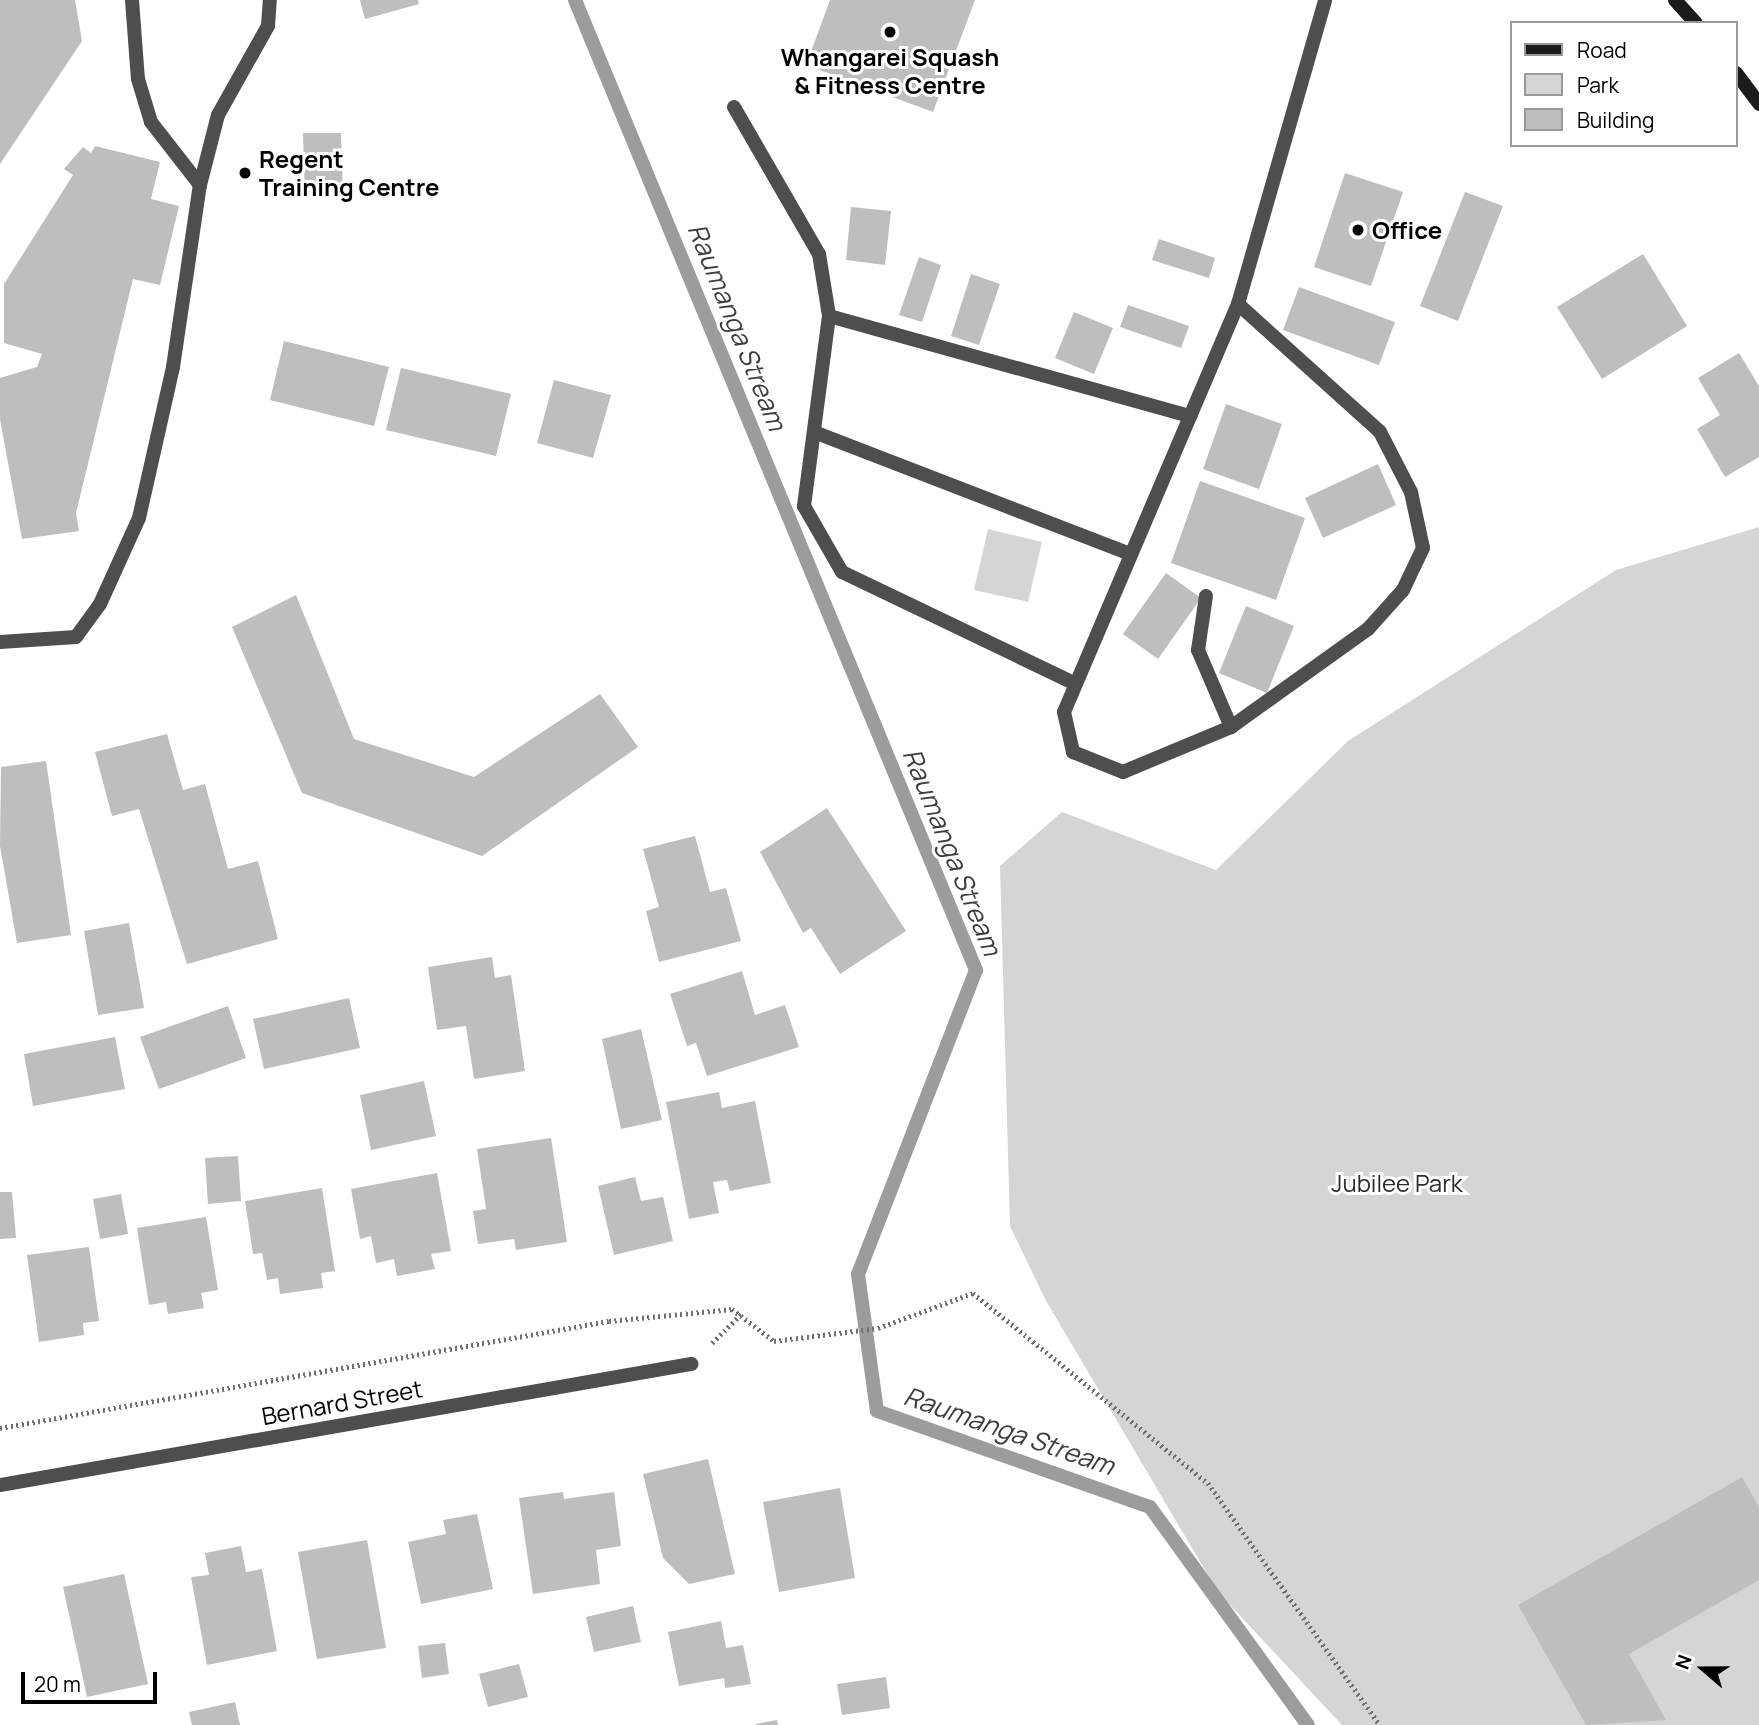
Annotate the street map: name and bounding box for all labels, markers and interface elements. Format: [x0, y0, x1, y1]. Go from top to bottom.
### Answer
legend [1510, 21, 1738, 147]
marker: Whangarei Squash & Fitness Centre [882, 24, 898, 40]
text: Road [1577, 36, 1627, 64]
place label: Whangarei Squash & Fitness Centre [781, 43, 999, 99]
text: Park [1577, 71, 1619, 99]
text: Building [1577, 106, 1654, 134]
place label: Regent Training Centre [259, 145, 440, 201]
marker: Regent Training Centre [237, 165, 253, 181]
place label: Office [1372, 216, 1442, 244]
water label: Raumanga Stream [681, 219, 793, 435]
marker: Office [1350, 222, 1366, 238]
water label: Raumanga Stream [896, 744, 1008, 960]
park label: Jubilee Park [1331, 1169, 1463, 1197]
street label: Bernard Street [259, 1374, 425, 1430]
water label: Raumanga Stream [900, 1380, 1118, 1482]
north arrow [1668, 1634, 1738, 1704]
text: N [1669, 1651, 1698, 1673]
scale bar [24, 1658, 161, 1702]
text: 20 m [34, 1670, 81, 1698]

